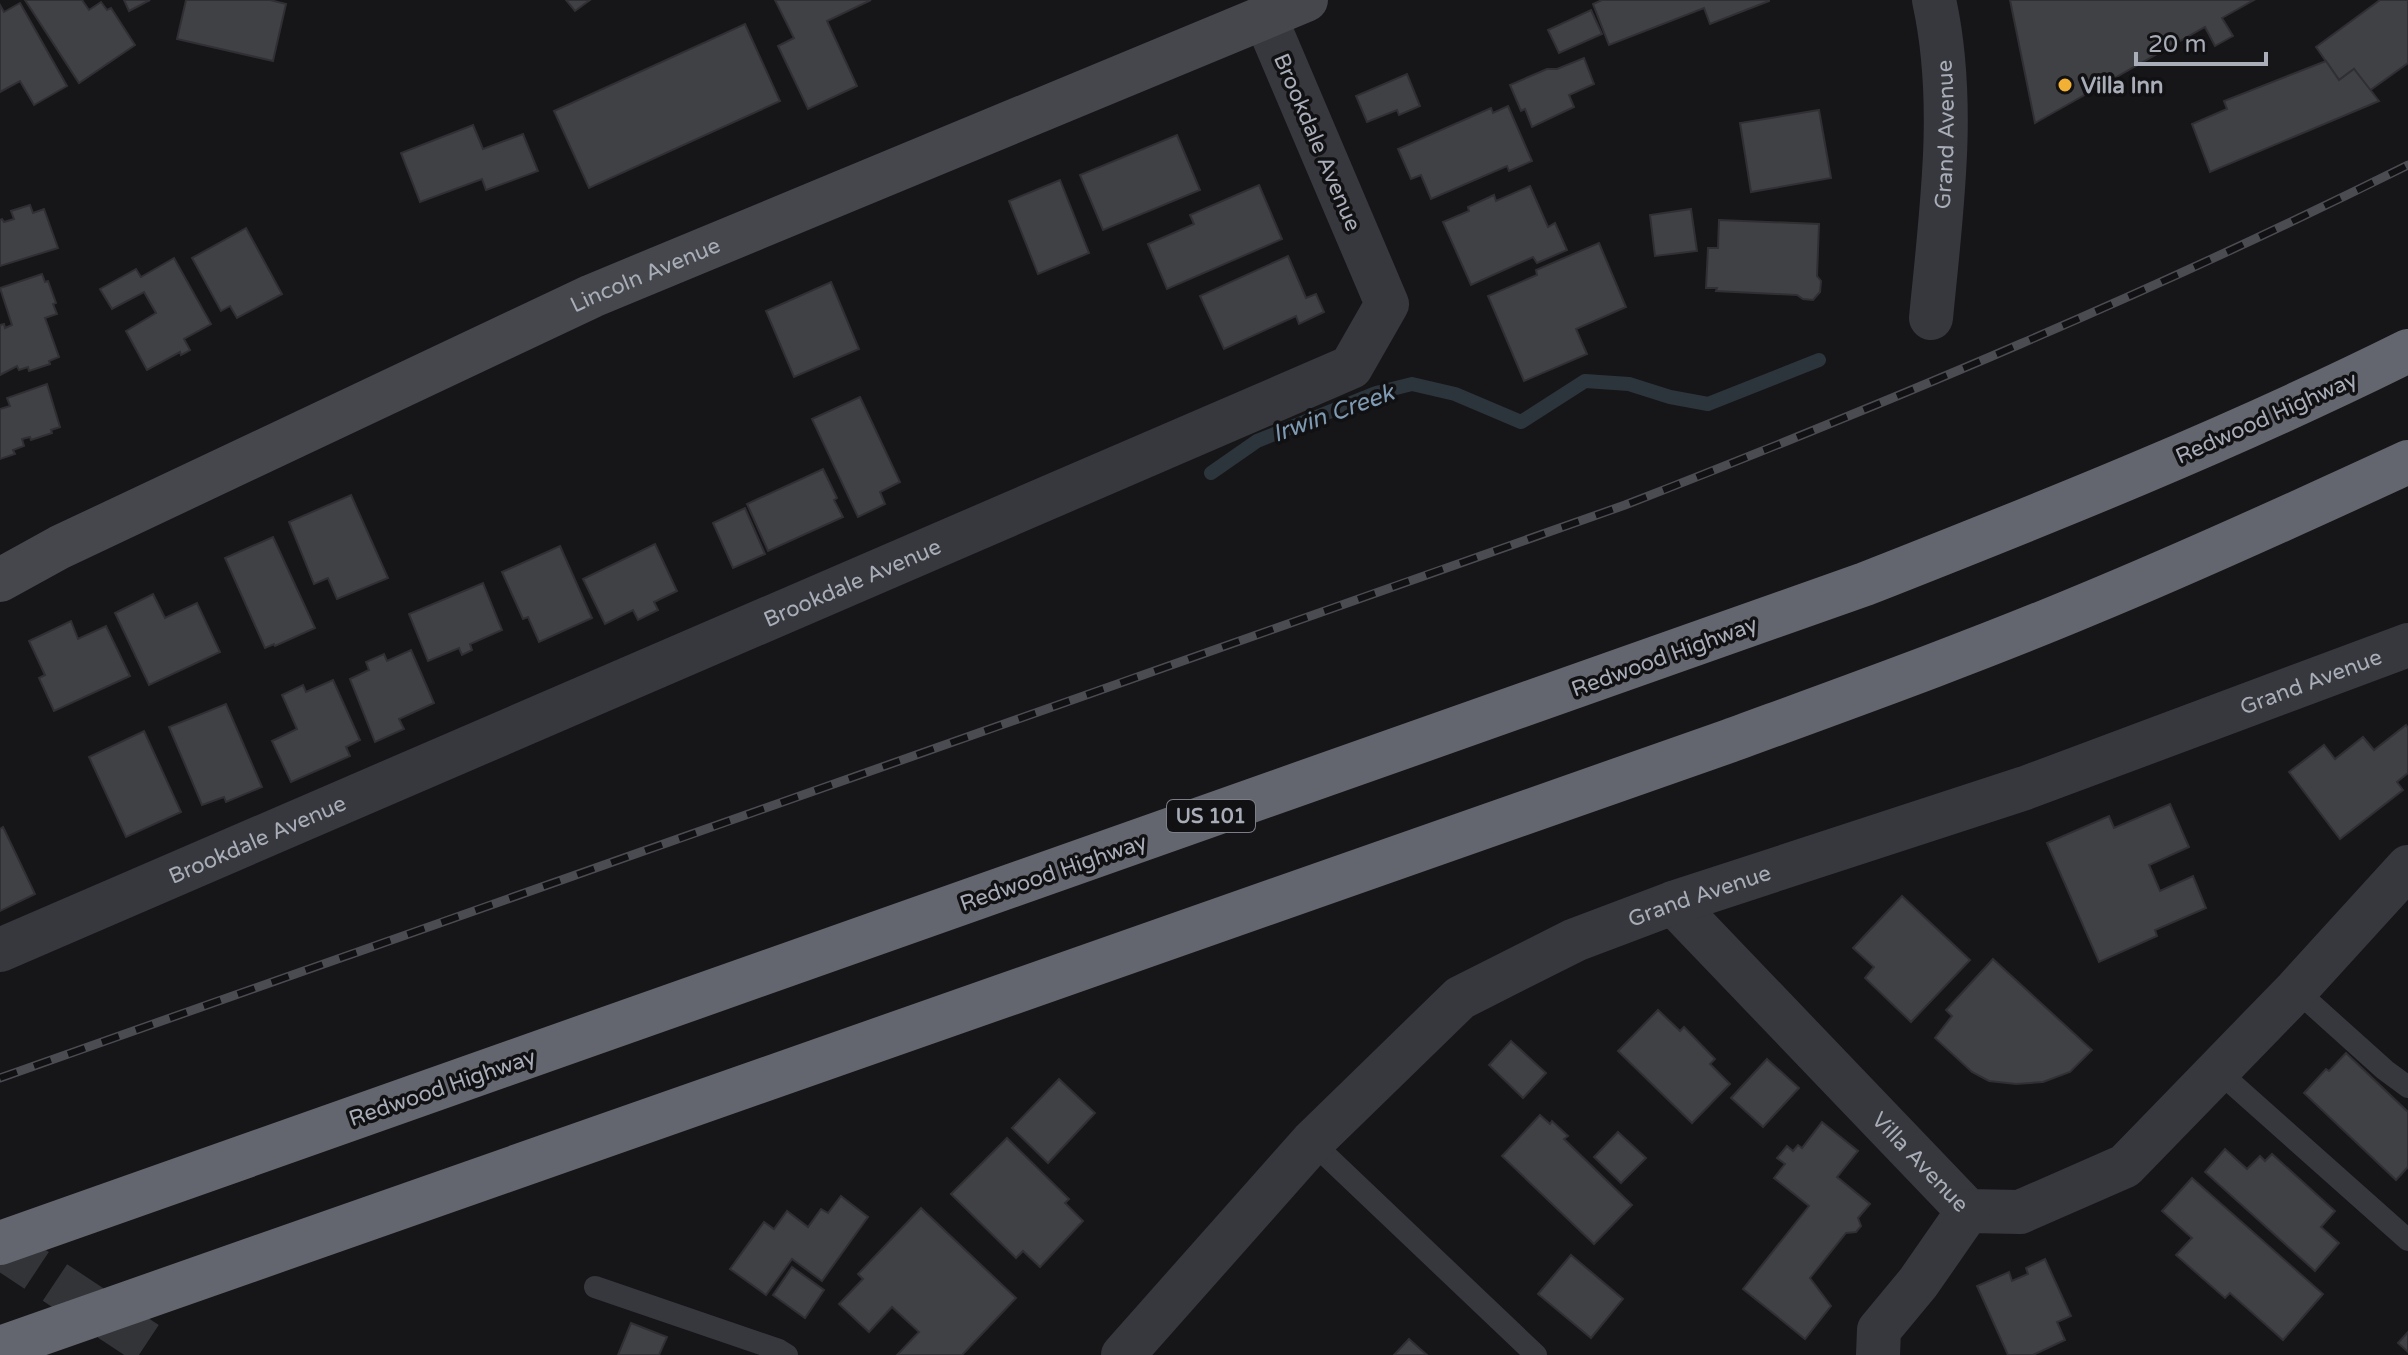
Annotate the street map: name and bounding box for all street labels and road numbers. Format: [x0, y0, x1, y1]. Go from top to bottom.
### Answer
street label: Brookdale Avenue [1268, 50, 1366, 235]
street label: Grand Avenue [1930, 59, 1960, 210]
street label: Lincoln Avenue [566, 232, 724, 318]
street label: Redwood Highway [2172, 366, 2361, 470]
street label: Brookdale Avenue [760, 534, 945, 633]
street label: Redwood Highway [1568, 611, 1761, 703]
street label: Grand Avenue [2237, 644, 2385, 721]
street label: Brookdale Avenue [165, 790, 350, 890]
road number: US 101 [1167, 800, 1255, 832]
street label: Redwood Highway [956, 829, 1150, 917]
street label: Grand Avenue [1624, 860, 1774, 933]
street label: Redwood Highway [345, 1044, 539, 1132]
street label: Villa Avenue [1866, 1107, 1974, 1218]

